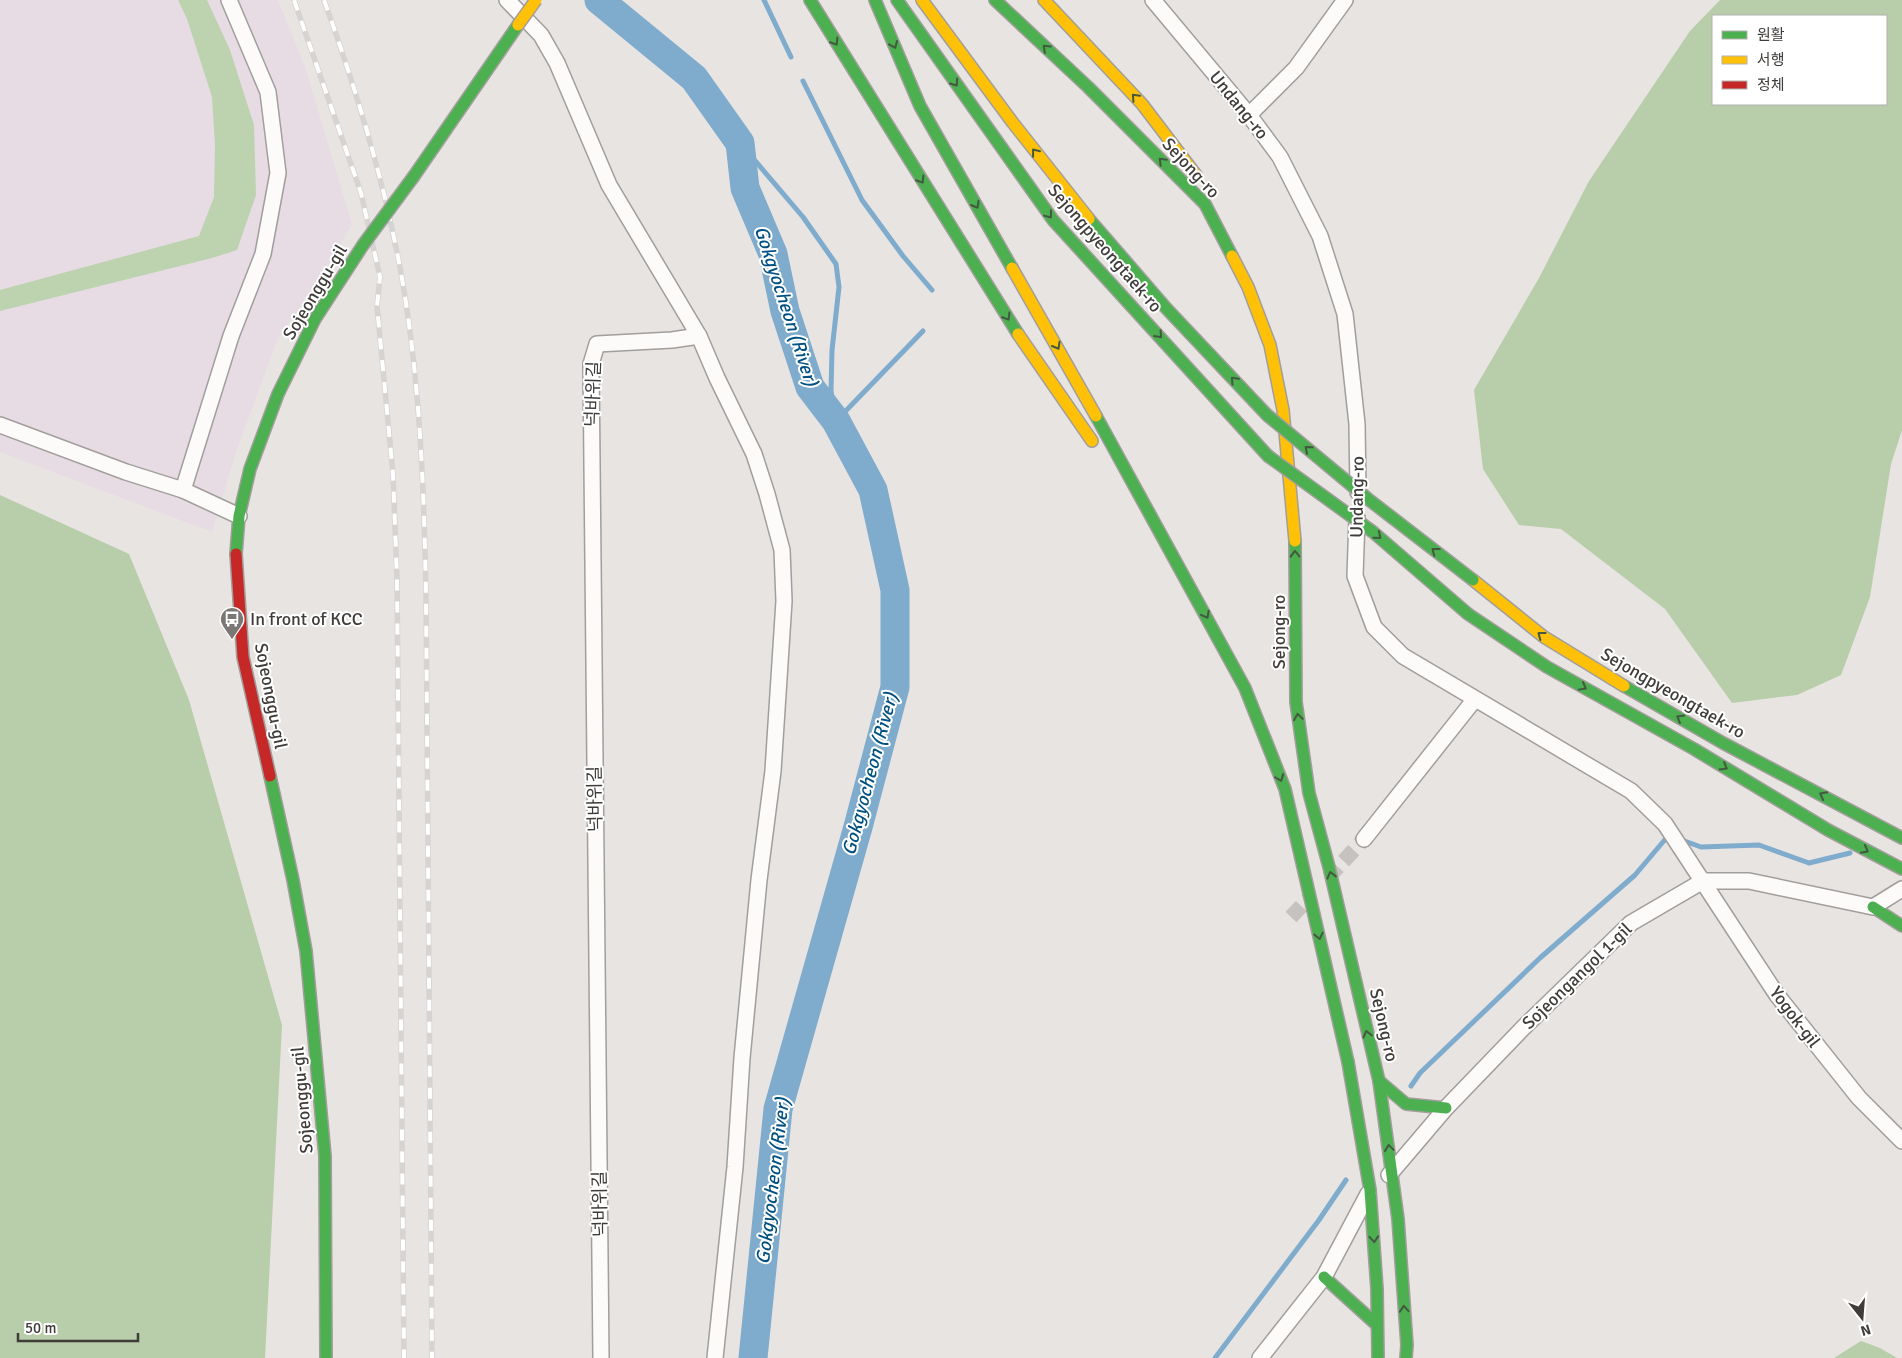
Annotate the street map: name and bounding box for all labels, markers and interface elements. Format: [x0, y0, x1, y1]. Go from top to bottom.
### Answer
legend [1712, 15, 1887, 105]
text: 원활 [1757, 26, 1785, 44]
one-way arrow [829, 36, 839, 45]
one-way arrow [888, 40, 899, 49]
one-way arrow [1042, 45, 1051, 54]
text: 서행 [1757, 51, 1785, 69]
street label: Undang-ro [1205, 66, 1273, 144]
text: 정체 [1757, 76, 1785, 94]
one-way arrow [949, 77, 958, 87]
one-way arrow [1132, 93, 1141, 102]
street label: Sejong-ro [1158, 133, 1224, 203]
one-way arrow [1033, 149, 1041, 158]
one-way arrow [1159, 158, 1168, 167]
one-way arrow [915, 174, 925, 183]
street label: Sejongpyeongtaek-ro [1043, 179, 1167, 317]
one-way arrow [970, 200, 980, 209]
one-way arrow [1044, 209, 1052, 218]
water label: Gokgyocheon (River) [749, 223, 823, 390]
street label: Sojeonggu-gil [278, 240, 352, 344]
one-way arrow [1001, 312, 1011, 321]
one-way arrow [1153, 330, 1162, 339]
one-way arrow [1050, 341, 1060, 350]
street label: 넉바위길 [581, 361, 605, 427]
one-way arrow [1231, 376, 1240, 385]
one-way arrow [1304, 446, 1313, 455]
street label: Undang-ro [1345, 456, 1369, 538]
one-way arrow [1373, 531, 1382, 540]
one-way arrow [1431, 547, 1440, 556]
one-way arrow [1290, 550, 1300, 558]
street label: Sejong-ro [1268, 595, 1290, 669]
bus stop icon: In front of KCC [219, 606, 245, 640]
place label: In front of KCC [250, 608, 363, 630]
one-way arrow [1200, 609, 1210, 618]
one-way arrow [1538, 632, 1547, 640]
street label: Sojeonggu-gil [250, 641, 292, 751]
street label: Sejongpyeongtaek-ro [1597, 643, 1749, 743]
one-way arrow [1578, 681, 1587, 691]
water label: Gokgyocheon (River) [837, 690, 903, 858]
one-way arrow [1293, 712, 1304, 720]
one-way arrow [1677, 714, 1686, 724]
one-way arrow [1719, 760, 1728, 770]
street label: 넉바위길 [583, 766, 607, 832]
one-way arrow [1274, 773, 1285, 782]
one-way arrow [1820, 791, 1829, 801]
one-way arrow [1860, 843, 1869, 853]
one-way arrow [1326, 871, 1337, 880]
street label: Sojeongangol 1-gil [1518, 918, 1636, 1034]
one-way arrow [1313, 932, 1324, 941]
street label: Yogok-gil [1765, 982, 1825, 1052]
street label: Sejong-ro [1365, 986, 1403, 1064]
one-way arrow [1362, 1029, 1373, 1038]
street label: Sojeonggu-gil [286, 1046, 318, 1154]
water label: Gokgyocheon (River) [751, 1096, 795, 1265]
one-way arrow [1384, 1143, 1394, 1152]
street label: 넉바위길 [588, 1171, 612, 1237]
one-way arrow [1368, 1235, 1379, 1243]
north arrow [1837, 1293, 1887, 1343]
one-way arrow [1399, 1305, 1410, 1313]
scale bar [18, 1310, 138, 1342]
text: 50 m [25, 1319, 56, 1337]
text: N [1859, 1320, 1873, 1340]

